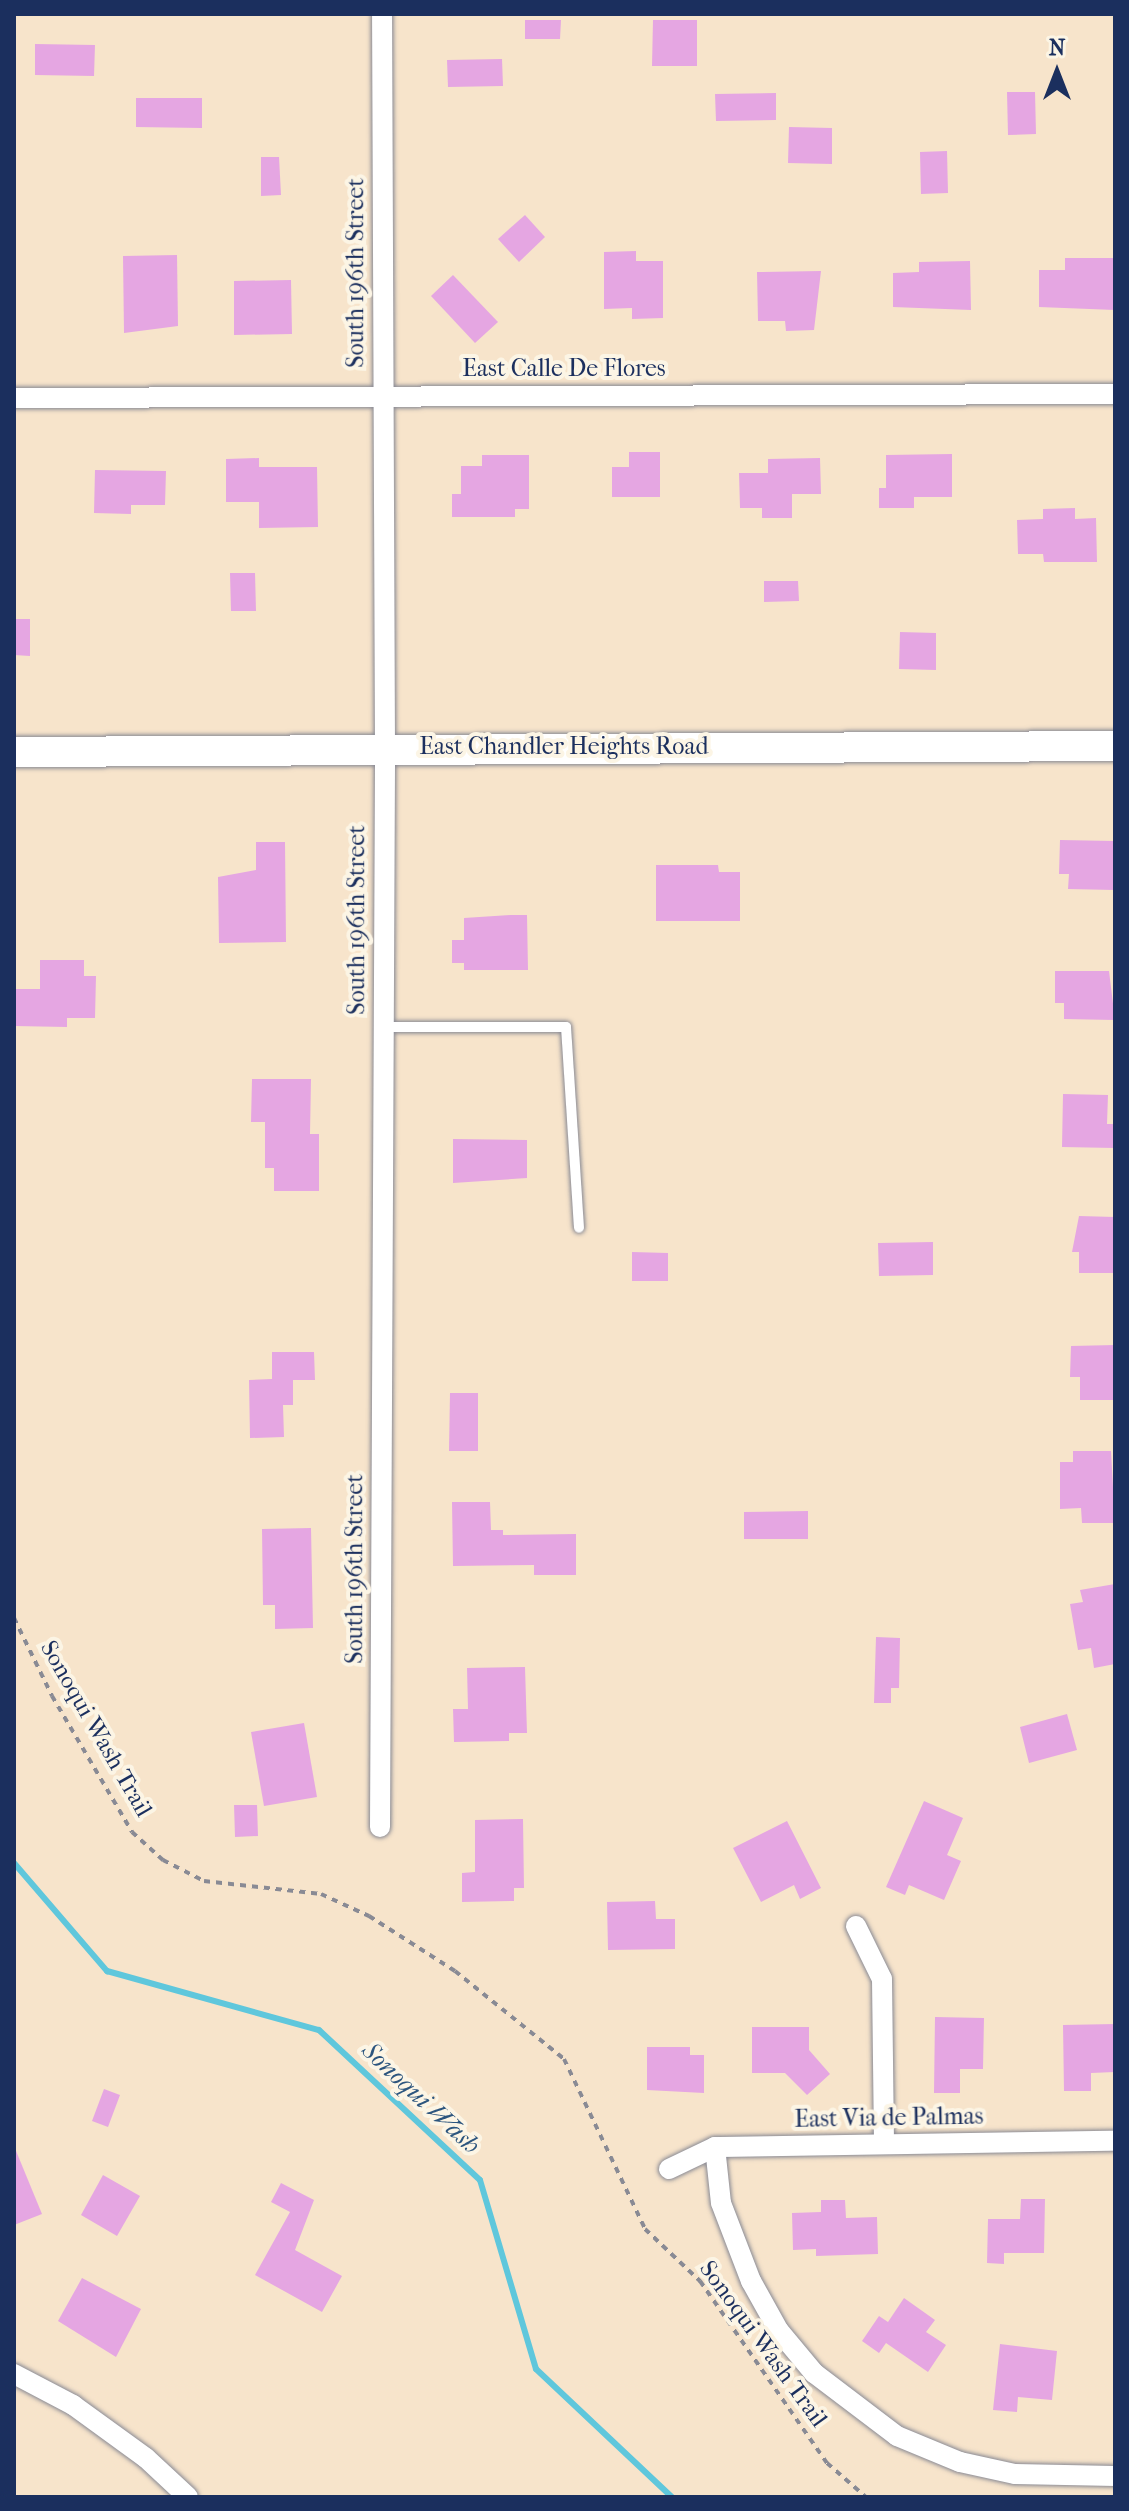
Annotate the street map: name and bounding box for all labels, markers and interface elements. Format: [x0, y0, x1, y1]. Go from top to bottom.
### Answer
north arrow [1017, 32, 1097, 112]
text: N [1049, 35, 1065, 61]
street label: South 196th Street [342, 178, 370, 368]
street label: East Calle De Flores [462, 355, 666, 383]
street label: East Chandler Heights Road [419, 733, 709, 761]
street label: South 196th Street [343, 825, 371, 1015]
street label: South 196th Street [341, 1474, 369, 1664]
street label: Sonoqui Wash Trail [34, 1636, 158, 1822]
water label: Sonoqui Wash [355, 2035, 487, 2161]
street label: East Via de Palmas [794, 2102, 984, 2134]
street label: Sonoqui Wash Trail [693, 2255, 833, 2433]

